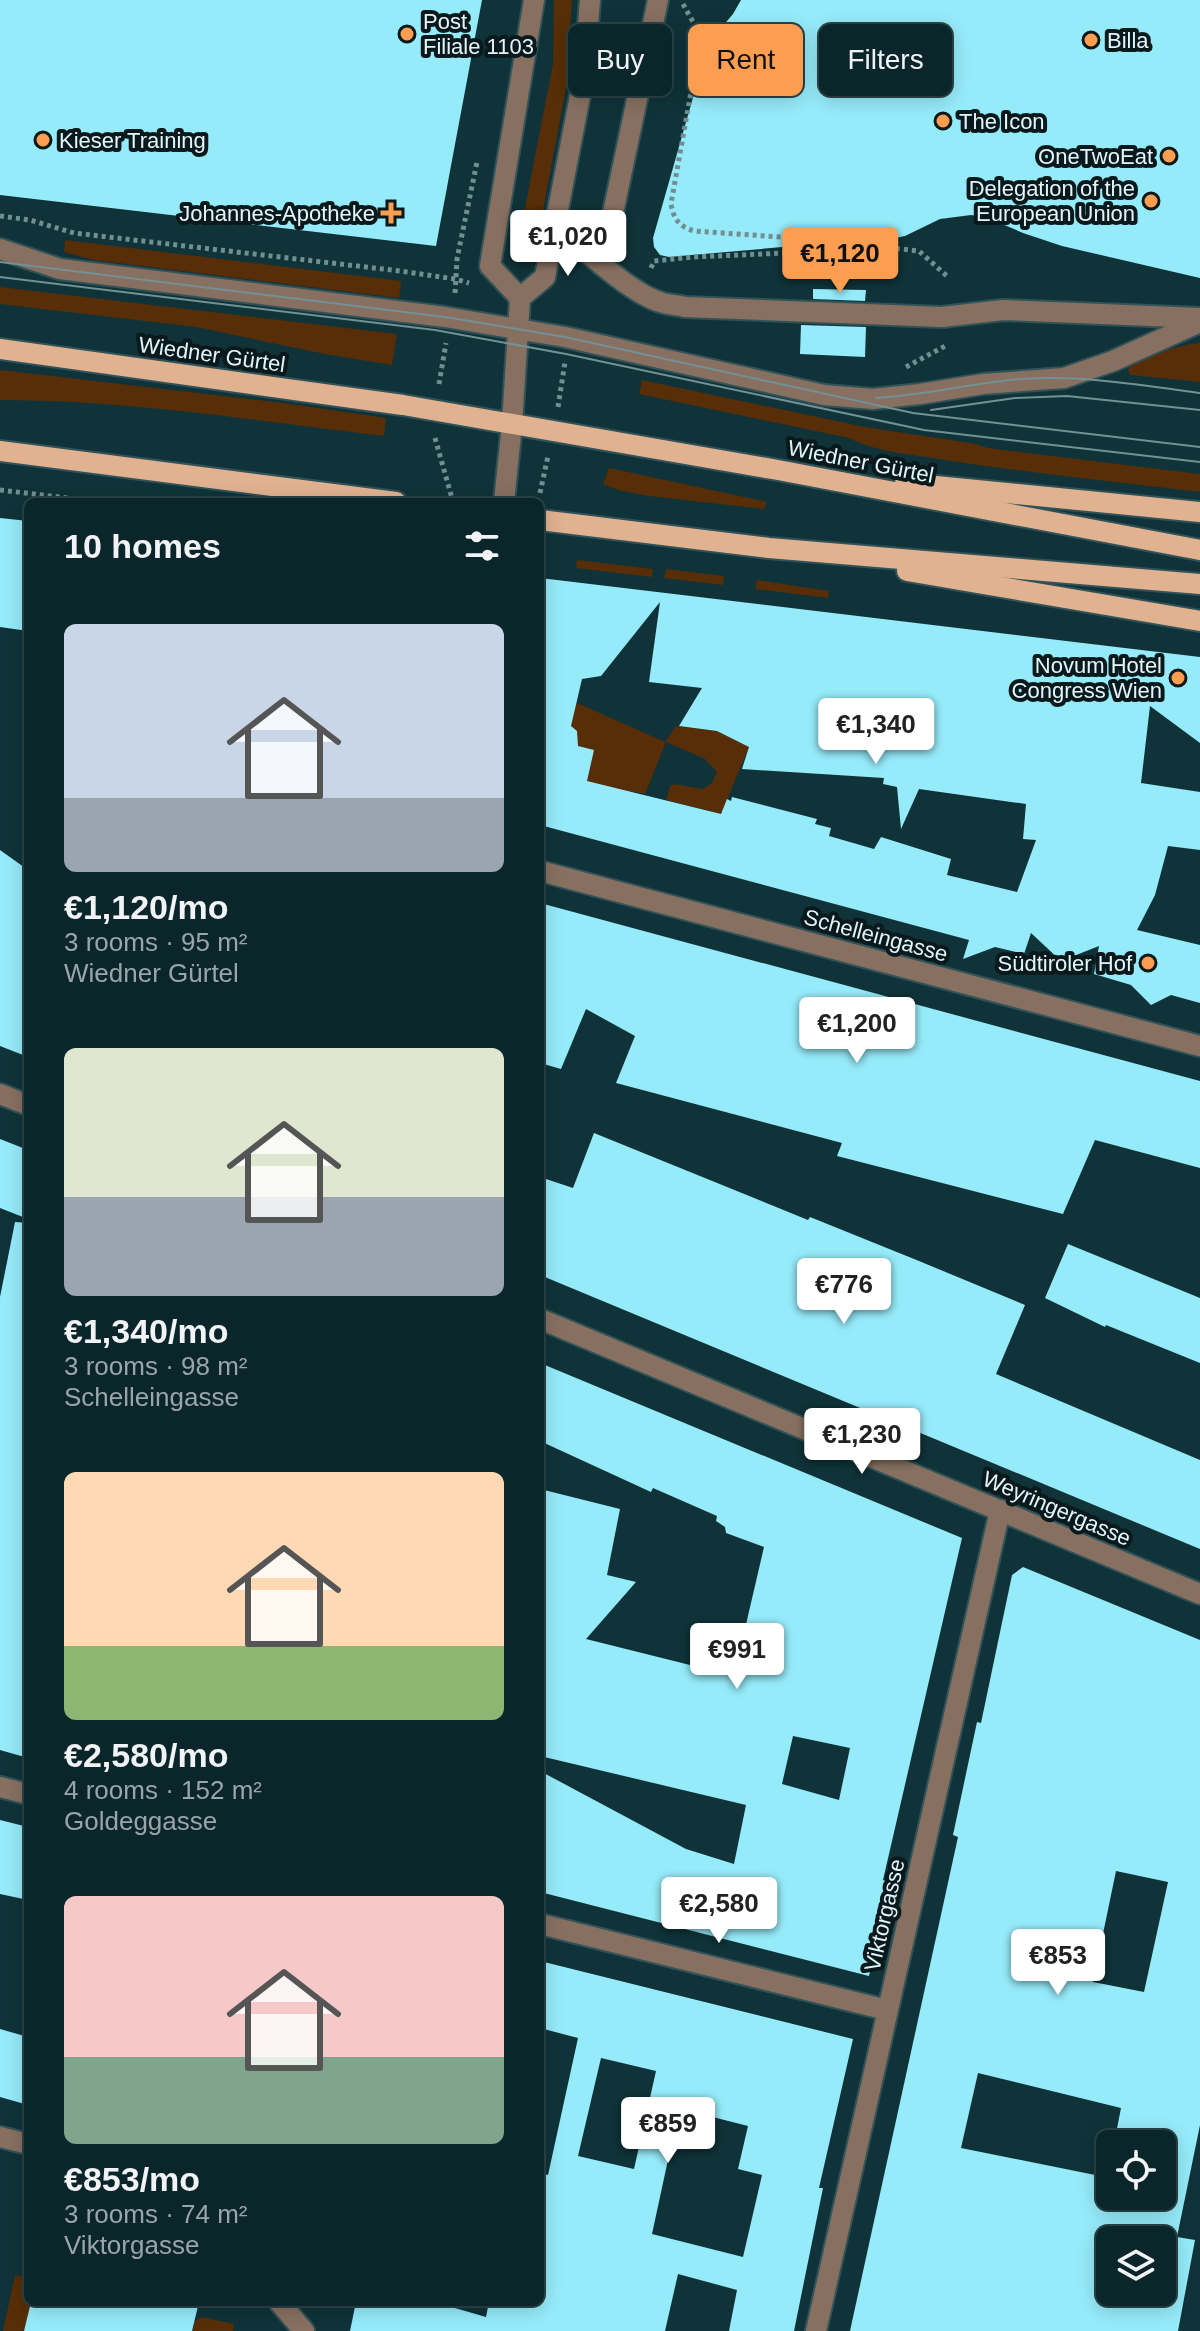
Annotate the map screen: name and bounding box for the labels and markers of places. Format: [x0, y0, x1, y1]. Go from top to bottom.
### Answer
place label: Post Filiale 1103 [423, 9, 534, 59]
marker: Post Filiale 1103 [398, 25, 416, 43]
place label: Billa [1107, 28, 1149, 53]
marker: Billa [1082, 31, 1100, 49]
place label: The Icon [959, 109, 1045, 134]
marker: The Icon [934, 112, 952, 130]
place label: Kieser Training [59, 128, 206, 153]
marker: Kieser Training [34, 131, 52, 149]
place label: OneTwoEat [1038, 144, 1153, 169]
marker: OneTwoEat [1160, 147, 1178, 165]
place label: Delegation of the European Union [969, 176, 1135, 226]
marker: Delegation of the European Union [1142, 192, 1160, 210]
place label: Johannes-Apotheke [179, 201, 375, 226]
marker: Johannes-Apotheke [382, 204, 400, 222]
pin: €1,020 [503, 210, 633, 278]
pin: €1,120 [775, 227, 905, 295]
place label: Novum Hotel Congress Wien [1012, 653, 1162, 703]
marker: Novum Hotel Congress Wien [1169, 669, 1187, 687]
pin: €1,340 [811, 698, 941, 766]
place label: Südtiroler Hof [997, 951, 1133, 976]
marker: Südtiroler Hof [1139, 954, 1157, 972]
pin: €1,200 [792, 997, 922, 1065]
pin: €776 [797, 1258, 891, 1326]
pin: €1,230 [797, 1408, 927, 1476]
pin: €991 [690, 1623, 784, 1691]
pin: €2,580 [654, 1877, 784, 1945]
pin: €853 [1011, 1929, 1105, 1997]
pin: €859 [621, 2097, 715, 2165]

